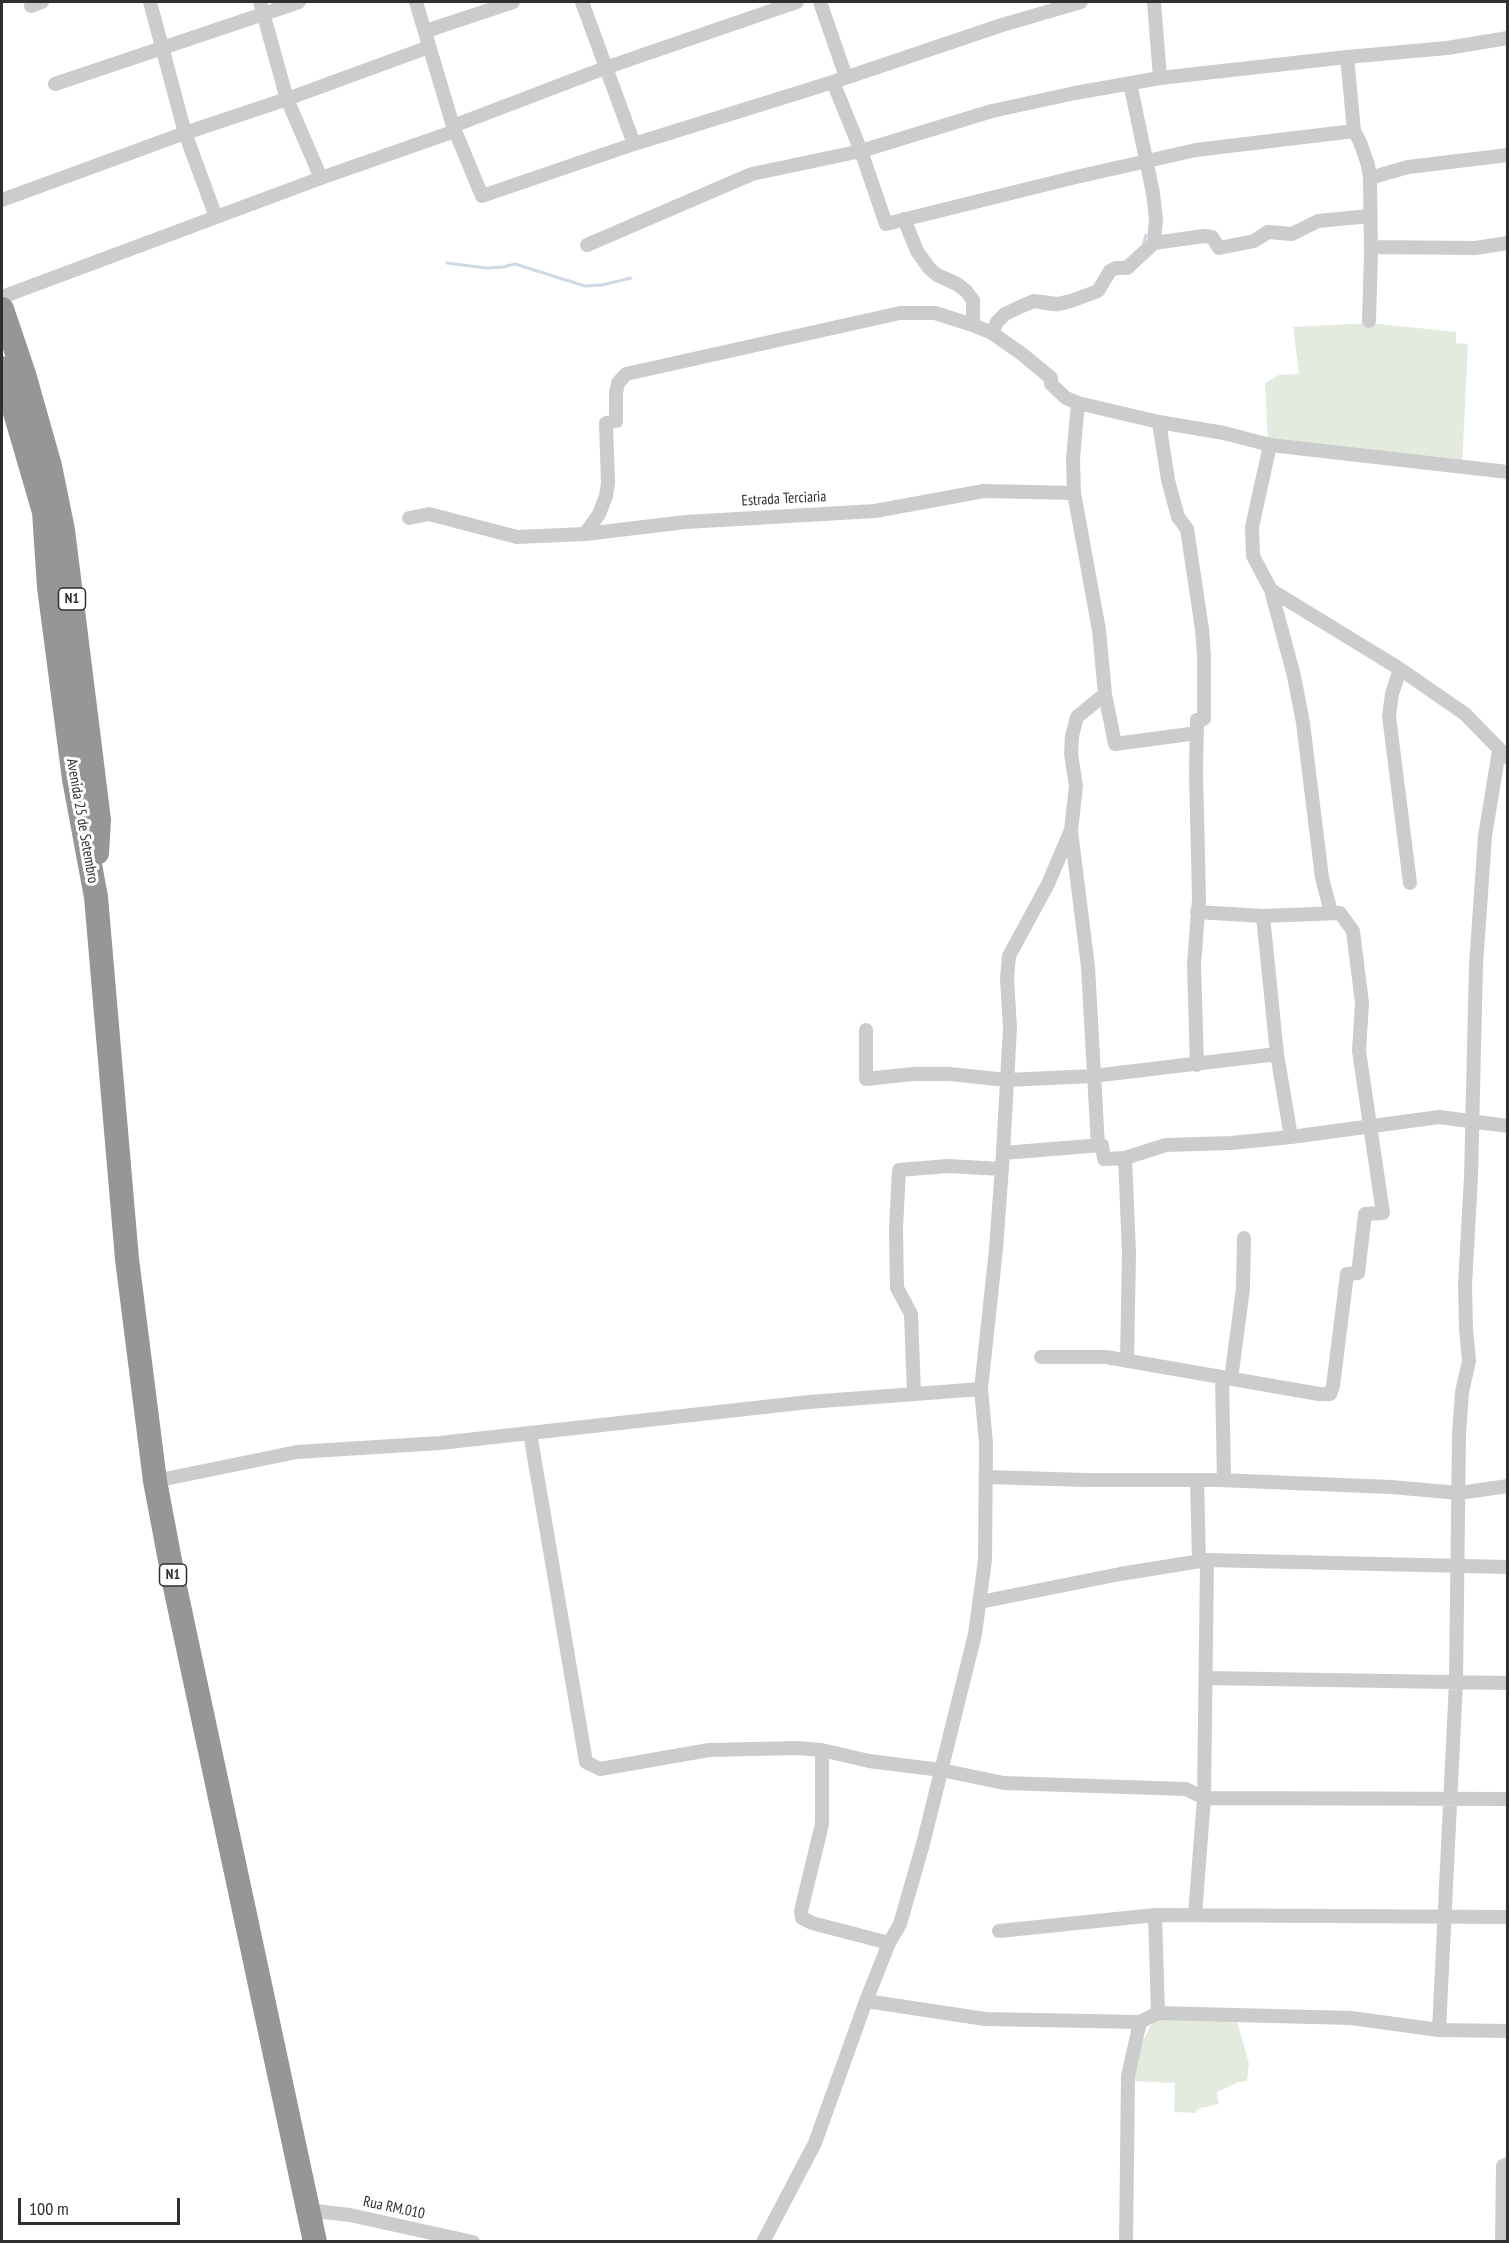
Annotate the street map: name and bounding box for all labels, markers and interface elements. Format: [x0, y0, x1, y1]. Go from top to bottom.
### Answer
street label: Estrada Terciaria [741, 488, 827, 510]
road number: N1 [58, 588, 86, 610]
street label: Avenida 25 de Setembro [62, 757, 102, 885]
road number: N1 [160, 1564, 186, 1586]
scale bar [21, 2186, 183, 2224]
street label: Rua RM.010 [362, 2193, 426, 2223]
text: 100 m [29, 2197, 69, 2220]

